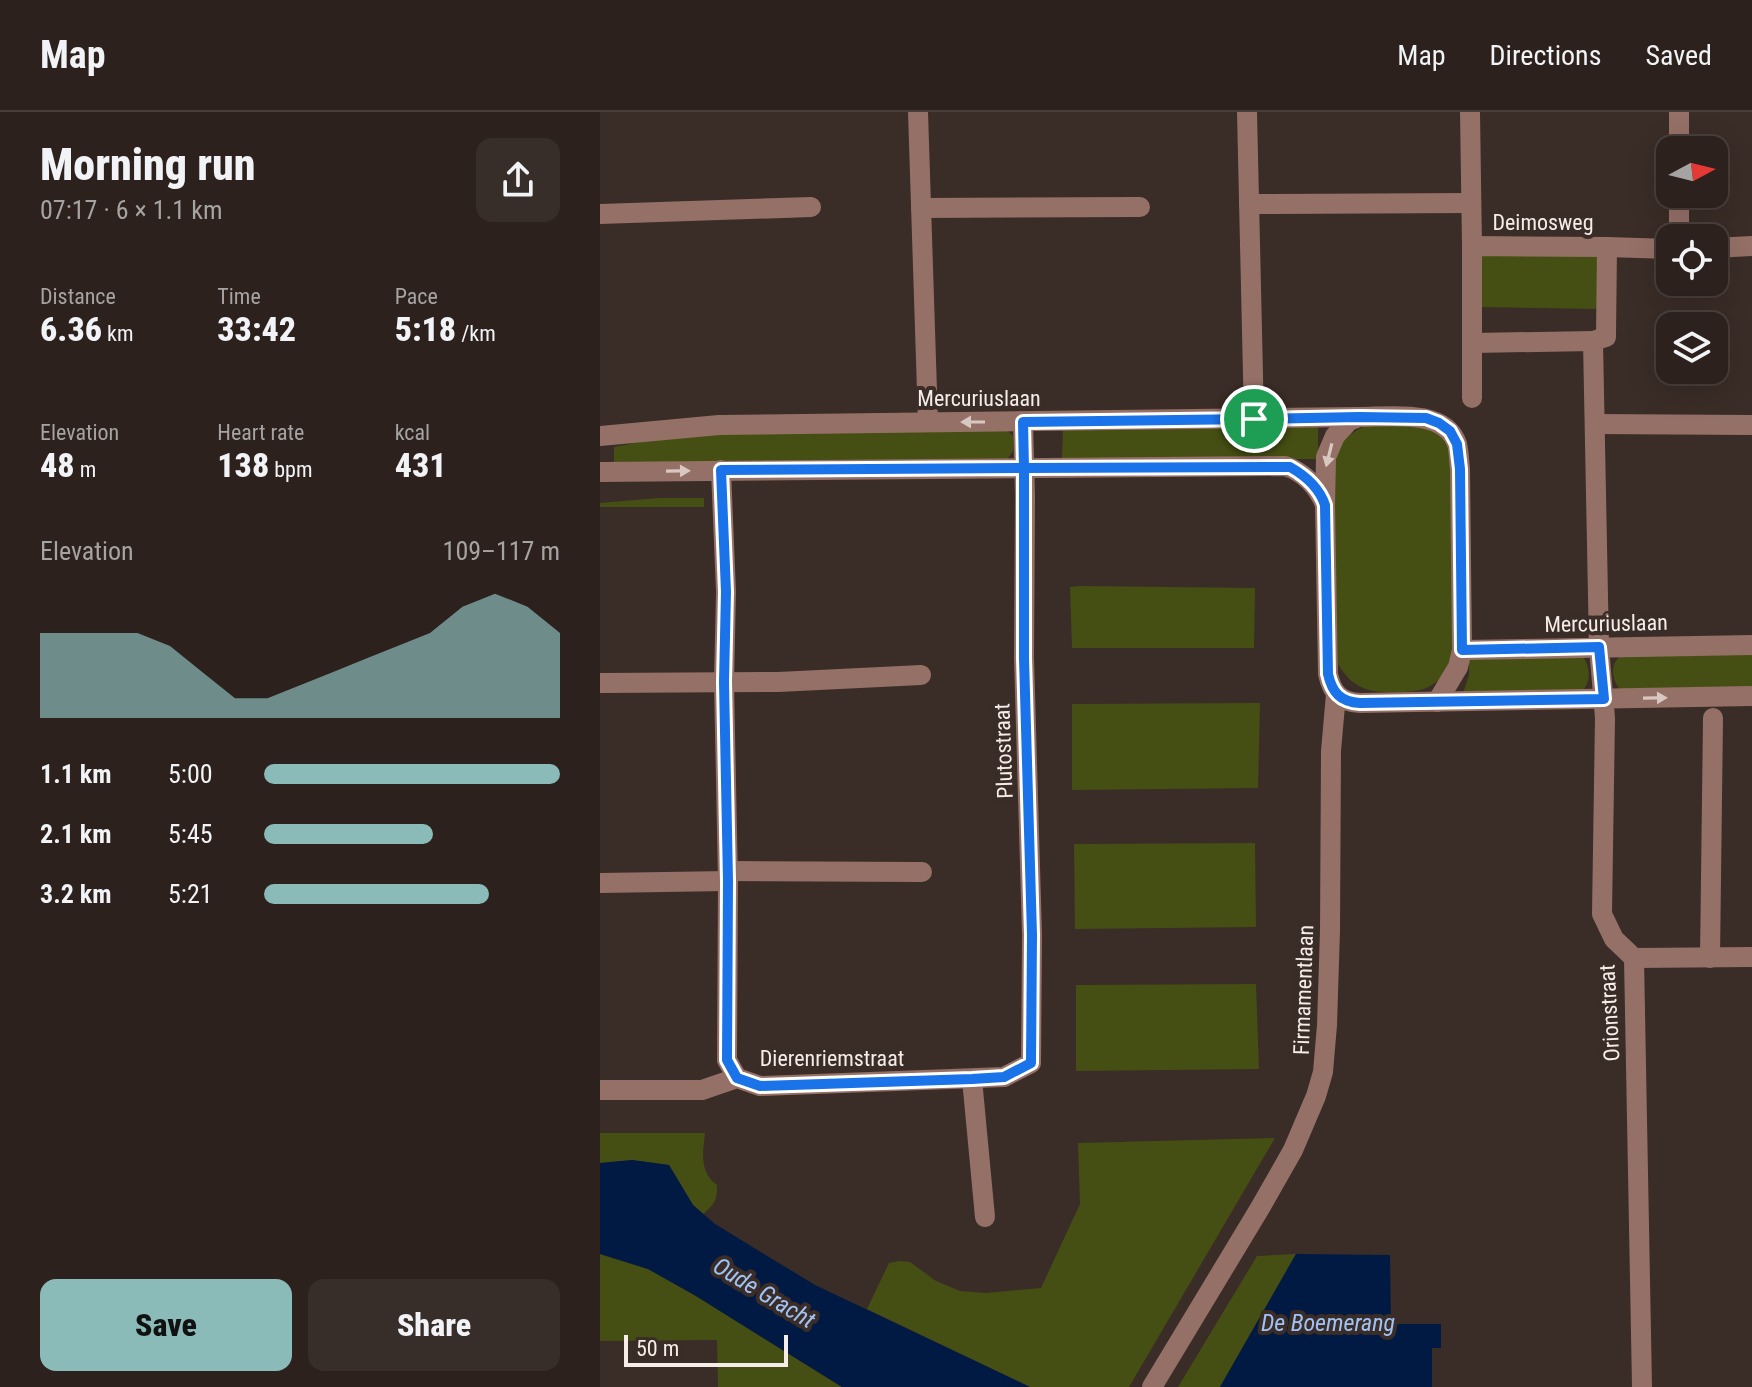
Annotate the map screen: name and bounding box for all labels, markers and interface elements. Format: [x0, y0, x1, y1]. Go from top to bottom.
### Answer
text: Map [40, 33, 106, 77]
text: Map [1397, 39, 1446, 72]
text: Directions [1490, 39, 1601, 72]
text: Saved [1645, 39, 1712, 72]
north arrow [1656, 136, 1728, 208]
map controls [1656, 136, 1728, 384]
button: share [476, 138, 560, 222]
text: Morning run [40, 139, 256, 191]
text: 07:17 · 6 × 1.1 km [40, 195, 222, 225]
street label: Deimosweg [1492, 210, 1594, 235]
button: locate [1656, 224, 1728, 296]
text: Distance [40, 284, 116, 309]
text: Time [217, 284, 261, 309]
text: Pace [395, 284, 438, 309]
text: 6.36 [40, 309, 102, 349]
text: 33:42 [217, 309, 296, 349]
text: 5:18 [395, 309, 456, 349]
button: layers [1656, 312, 1728, 384]
text: km [102, 321, 133, 346]
text: /km [456, 321, 496, 346]
pin [1220, 385, 1288, 453]
street label: Mercuriuslaan [917, 386, 1041, 411]
icon: arrive [1232, 397, 1276, 441]
one-way arrow [960, 416, 985, 428]
text: Elevation [40, 420, 119, 445]
text: Heart rate [217, 420, 304, 445]
text: kcal [395, 420, 430, 445]
one-way arrow [1322, 442, 1335, 467]
text: 48 [40, 445, 75, 485]
text: 138 [217, 445, 269, 485]
text: 431 [395, 445, 447, 485]
text: m [75, 457, 96, 482]
text: bpm [269, 457, 313, 482]
one-way arrow [666, 464, 691, 477]
text: Elevation [40, 536, 134, 566]
text: 109–117 m [443, 536, 560, 566]
street label: Mercuriuslaan [1544, 610, 1668, 637]
one-way arrow [1643, 692, 1668, 704]
street label: Plutostraat [989, 703, 1018, 799]
text: 1.1 km [40, 759, 112, 789]
text: 5:00 [168, 759, 213, 789]
text: 2.1 km [40, 819, 112, 849]
text: 5:45 [168, 819, 213, 849]
text: 3.2 km [40, 879, 112, 909]
text: 5:21 [168, 879, 213, 909]
street label: Firmamentlaan [1289, 924, 1318, 1056]
street label: Orionstraat [1594, 964, 1625, 1062]
street label: Dierenriemstraat [760, 1046, 904, 1071]
water label: Oude Gracht [708, 1252, 820, 1334]
button: Save [40, 1279, 292, 1371]
button: Share [308, 1279, 560, 1371]
water label: De Boemerang [1261, 1309, 1395, 1337]
scale bar [624, 1331, 788, 1367]
text: 50 m [636, 1336, 679, 1361]

